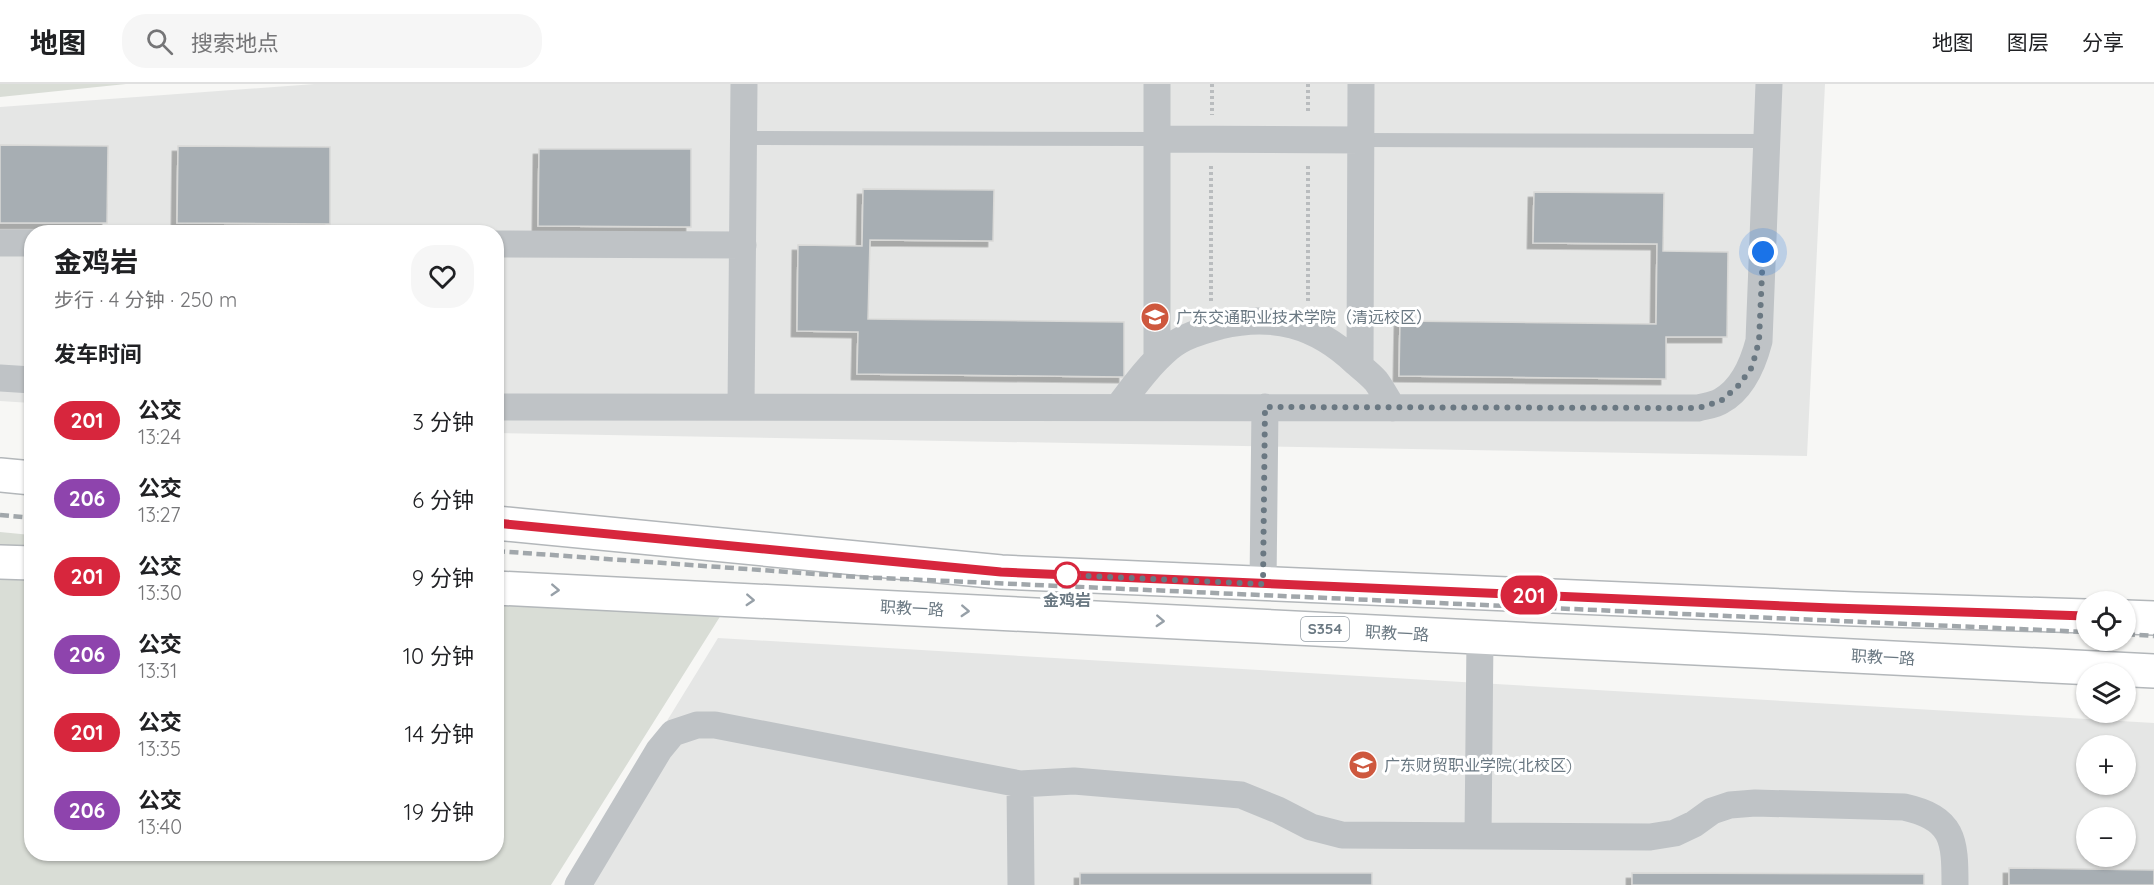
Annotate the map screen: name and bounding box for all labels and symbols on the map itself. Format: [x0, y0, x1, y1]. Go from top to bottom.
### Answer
your location [1748, 237, 1778, 267]
school or university icon: 广东交通职业技术学院（清远校区） [1139, 301, 1171, 333]
place label: 广东交通职业技术学院（清远校区） [1176, 307, 1432, 327]
marker: 金鸡岩 [1054, 562, 1080, 588]
line badge: 201 [1494, 576, 1564, 614]
one-way arrow [550, 584, 559, 597]
place label: 金鸡岩 [1043, 590, 1091, 610]
one-way arrow [745, 594, 754, 607]
street label: 职教一路 [880, 596, 944, 620]
one-way arrow [961, 605, 970, 618]
one-way arrow [1156, 614, 1165, 627]
road number: S354 [1301, 617, 1349, 641]
street label: 职教一路 [1365, 621, 1429, 645]
street label: 职教一路 [1851, 645, 1915, 669]
school or university icon: 广东财贸职业学院(北校区) [1347, 749, 1379, 781]
place label: 广东财贸职业学院(北校区) [1384, 755, 1572, 775]

